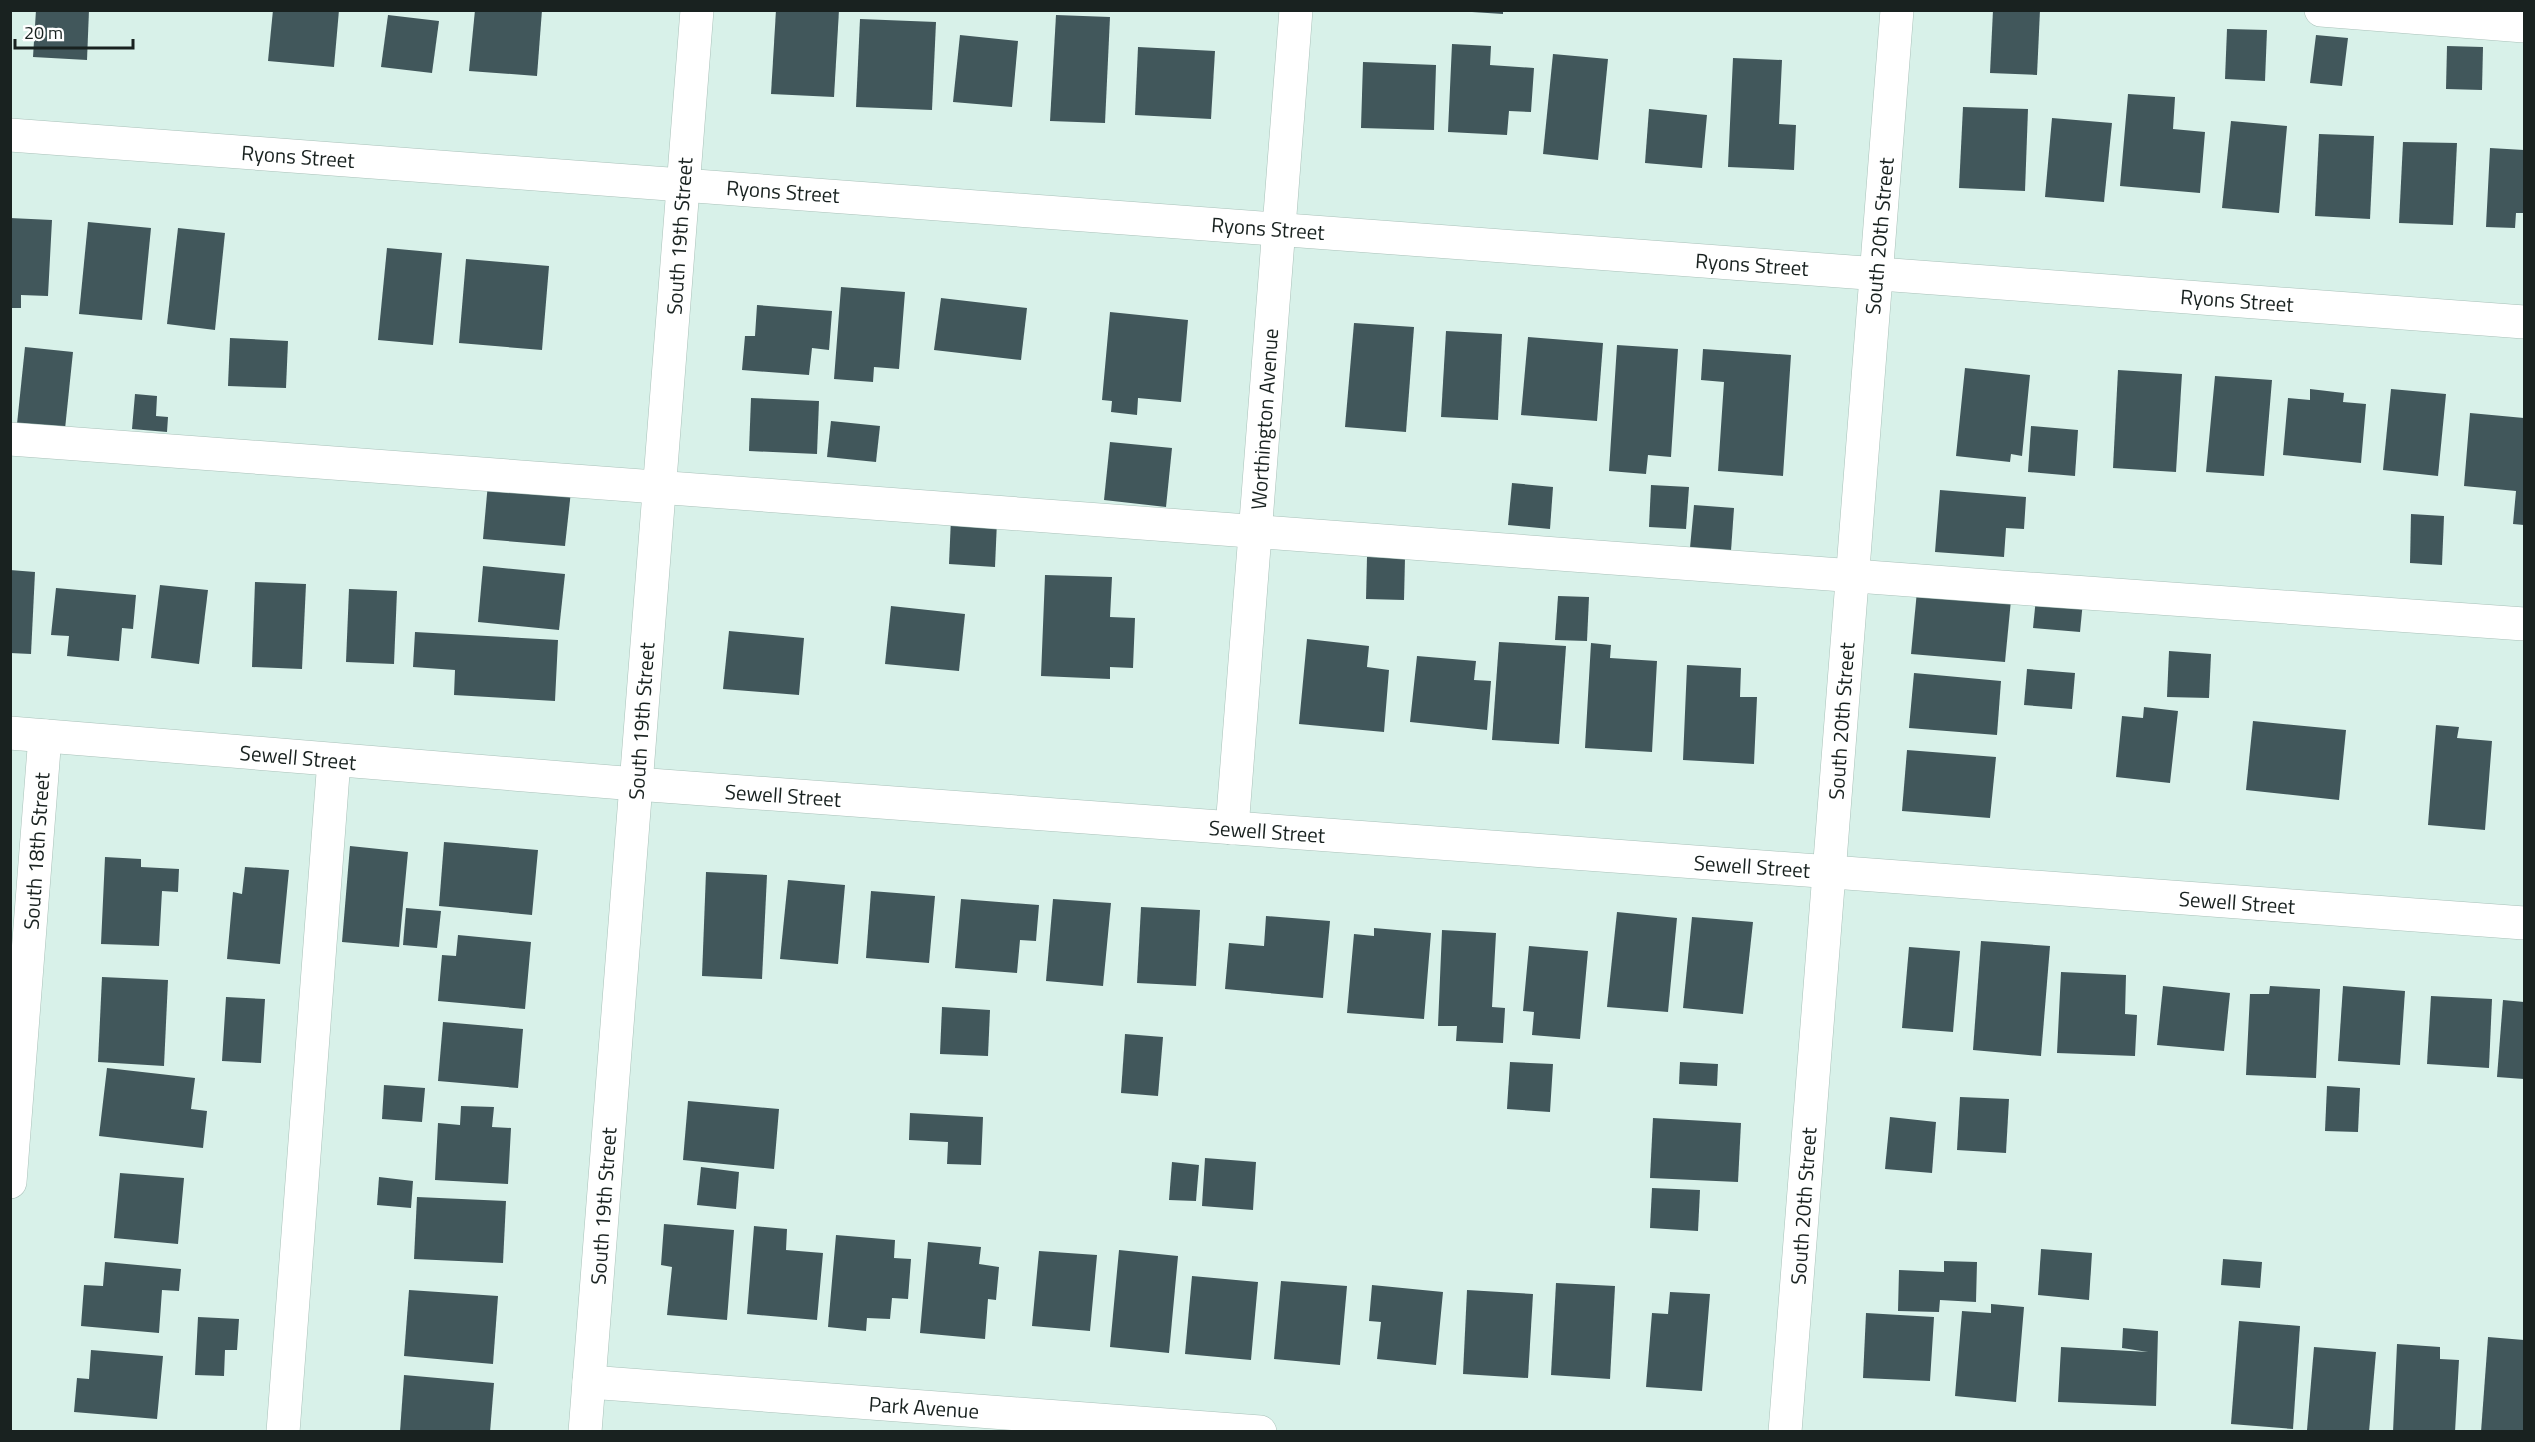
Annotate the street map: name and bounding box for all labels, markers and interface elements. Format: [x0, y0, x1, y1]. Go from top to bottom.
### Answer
scale bar [15, 12, 134, 50]
text: 20 m [24, 19, 63, 46]
street label: Ryons Street [240, 136, 356, 176]
street label: South 20th Street [1856, 155, 1902, 316]
street label: South 19th Street [658, 156, 701, 316]
street label: Ryons Street [725, 171, 841, 211]
street label: Ryons Street [1210, 208, 1326, 248]
street label: Ryons Street [1694, 244, 1810, 284]
street label: Ryons Street [2179, 280, 2295, 320]
street label: Worthington Avenue [1242, 327, 1286, 511]
street label: South 19th Street [620, 641, 663, 801]
street label: South 20th Street [1820, 641, 1863, 801]
street label: Sewell Street [238, 736, 358, 778]
street label: South 18th Street [15, 771, 58, 931]
street label: Sewell Street [724, 775, 843, 815]
street label: Sewell Street [1208, 811, 1327, 851]
street label: Sewell Street [1693, 846, 1812, 886]
street label: Sewell Street [2178, 882, 2297, 922]
street label: South 19th Street [582, 1126, 625, 1286]
street label: South 20th Street [1782, 1126, 1825, 1286]
street label: Park Avenue [868, 1387, 980, 1427]

